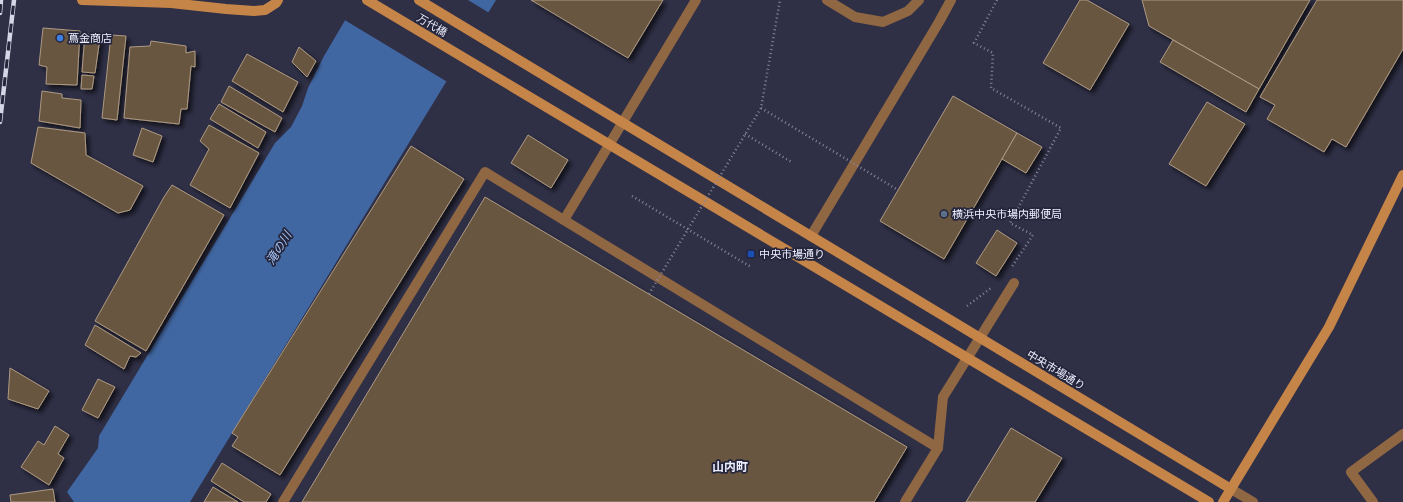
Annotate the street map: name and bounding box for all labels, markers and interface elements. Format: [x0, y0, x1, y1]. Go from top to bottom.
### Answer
street label: 万代橋 [414, 10, 450, 39]
place label: 蔦金商店 [68, 30, 112, 45]
marker: 蔦金商店 [55, 33, 65, 43]
place label: 横浜中央市場内郵便局 [952, 206, 1062, 221]
marker: 横浜中央市場内郵便局 [939, 209, 949, 219]
water label: 滝の川 [262, 226, 296, 268]
place label: 中央市場通り [759, 246, 825, 261]
marker: 中央市場通り [746, 249, 756, 259]
street label: 中央市場通り [1024, 346, 1088, 393]
district label: 山内町 [712, 458, 748, 475]

